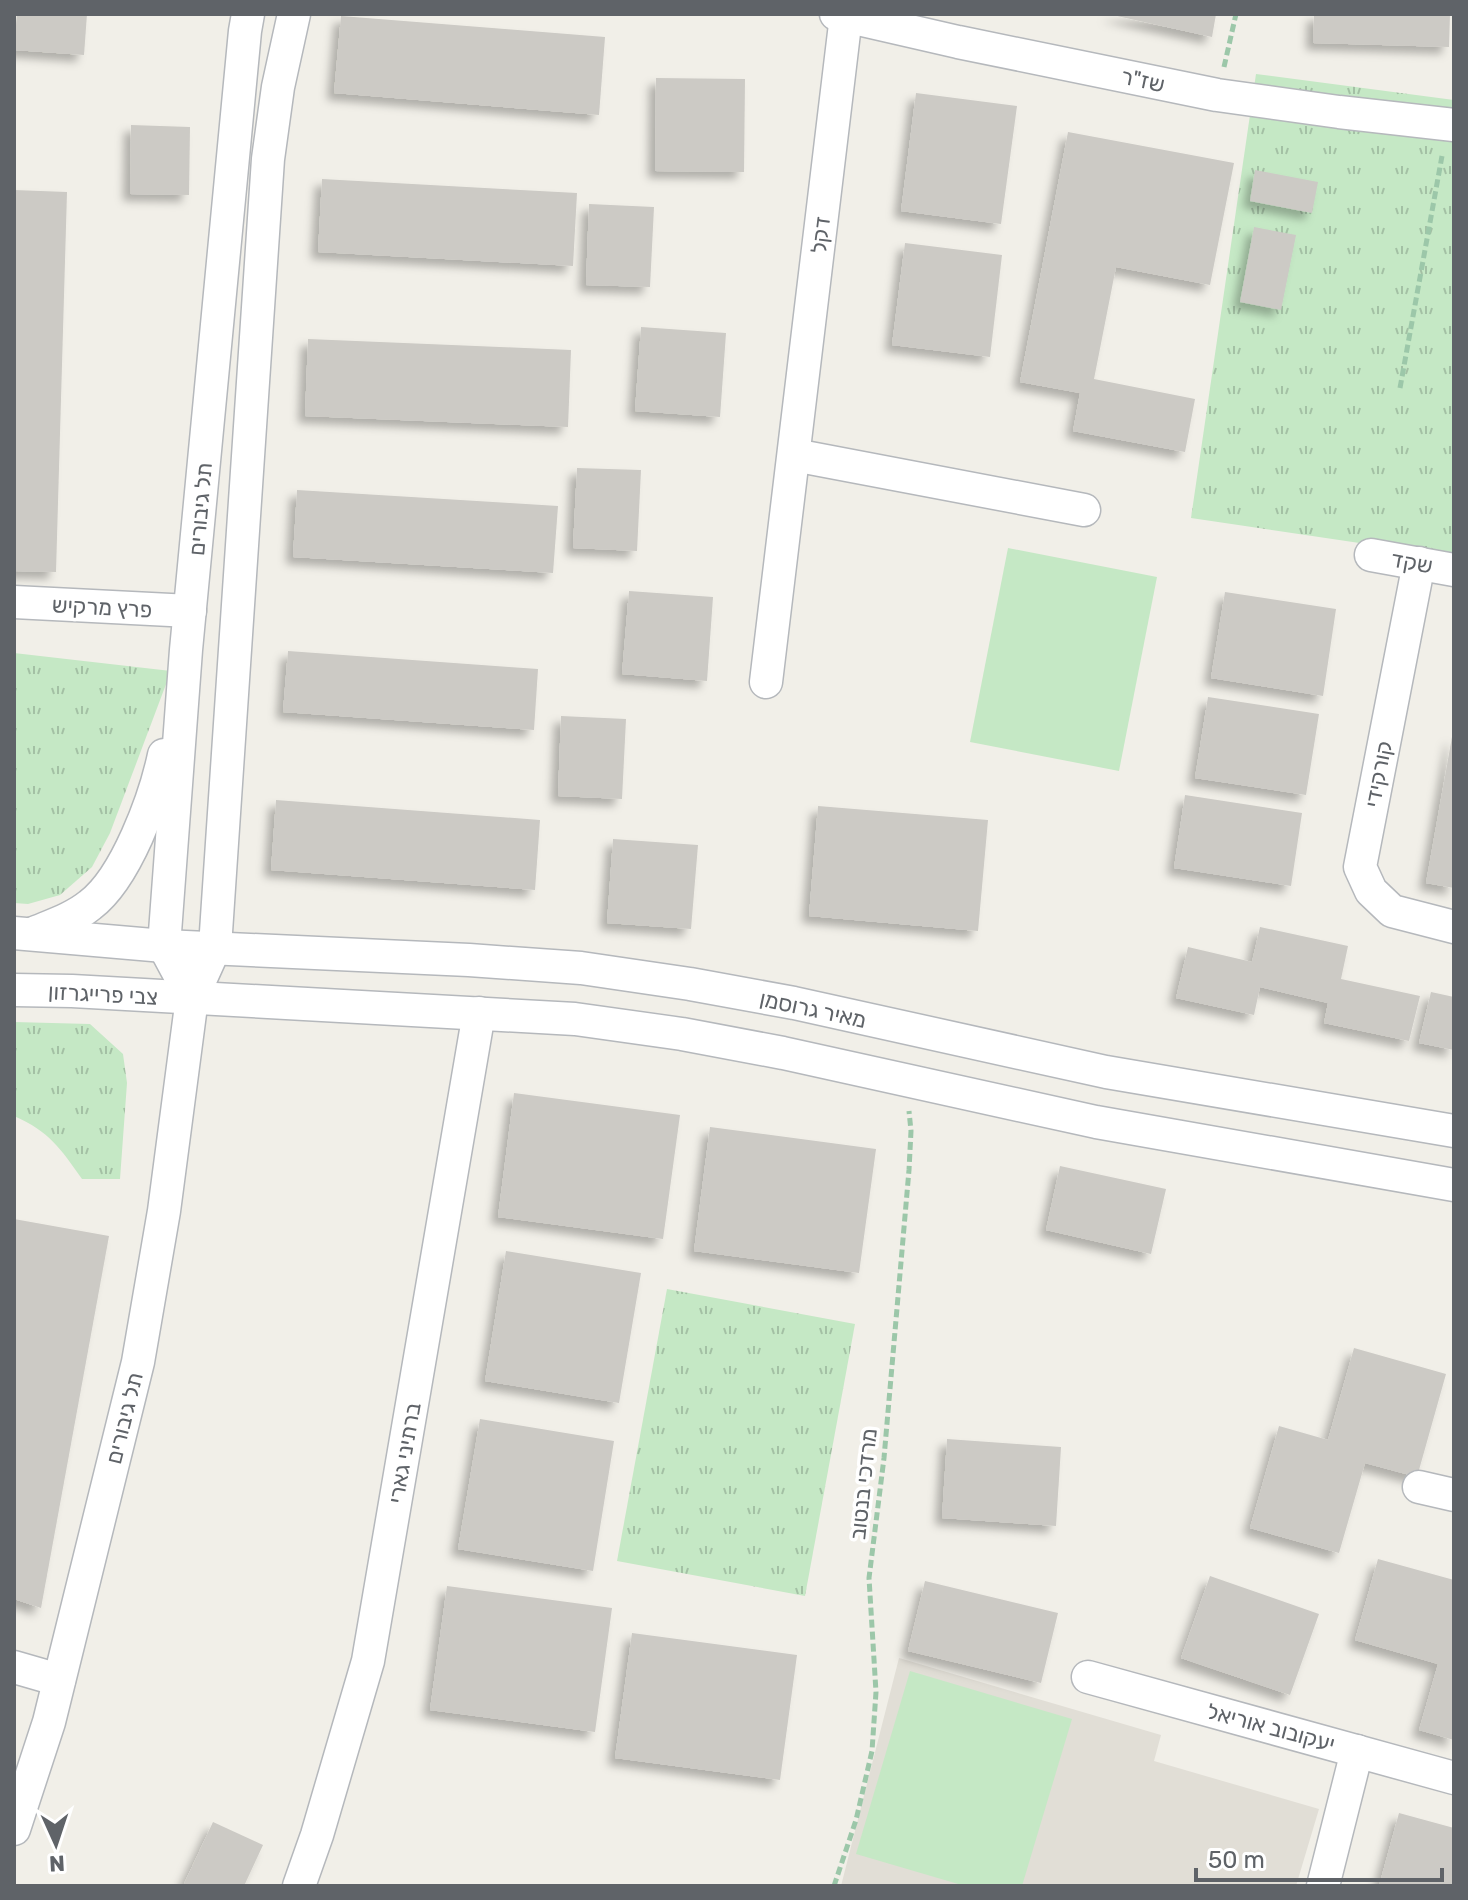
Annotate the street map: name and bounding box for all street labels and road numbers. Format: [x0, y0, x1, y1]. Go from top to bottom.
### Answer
street label: שז"ר [1119, 63, 1167, 98]
street label: דקל [805, 215, 836, 255]
street label: תל גיבורים [183, 461, 218, 557]
street label: שקד [1389, 546, 1435, 579]
street label: פרץ מרקיש [51, 591, 153, 624]
street label: קורקידי [1359, 738, 1398, 810]
street label: צבי פרייגרזון [47, 978, 158, 1011]
street label: מאיר גרוסמן [757, 985, 869, 1034]
street label: תל גיבורים [100, 1370, 149, 1467]
street label: ברתיני גארי [382, 1401, 427, 1506]
street label: מרדכי בנטוב [844, 1427, 883, 1541]
street label: יעקובוב אוריאל [1204, 1697, 1338, 1758]

